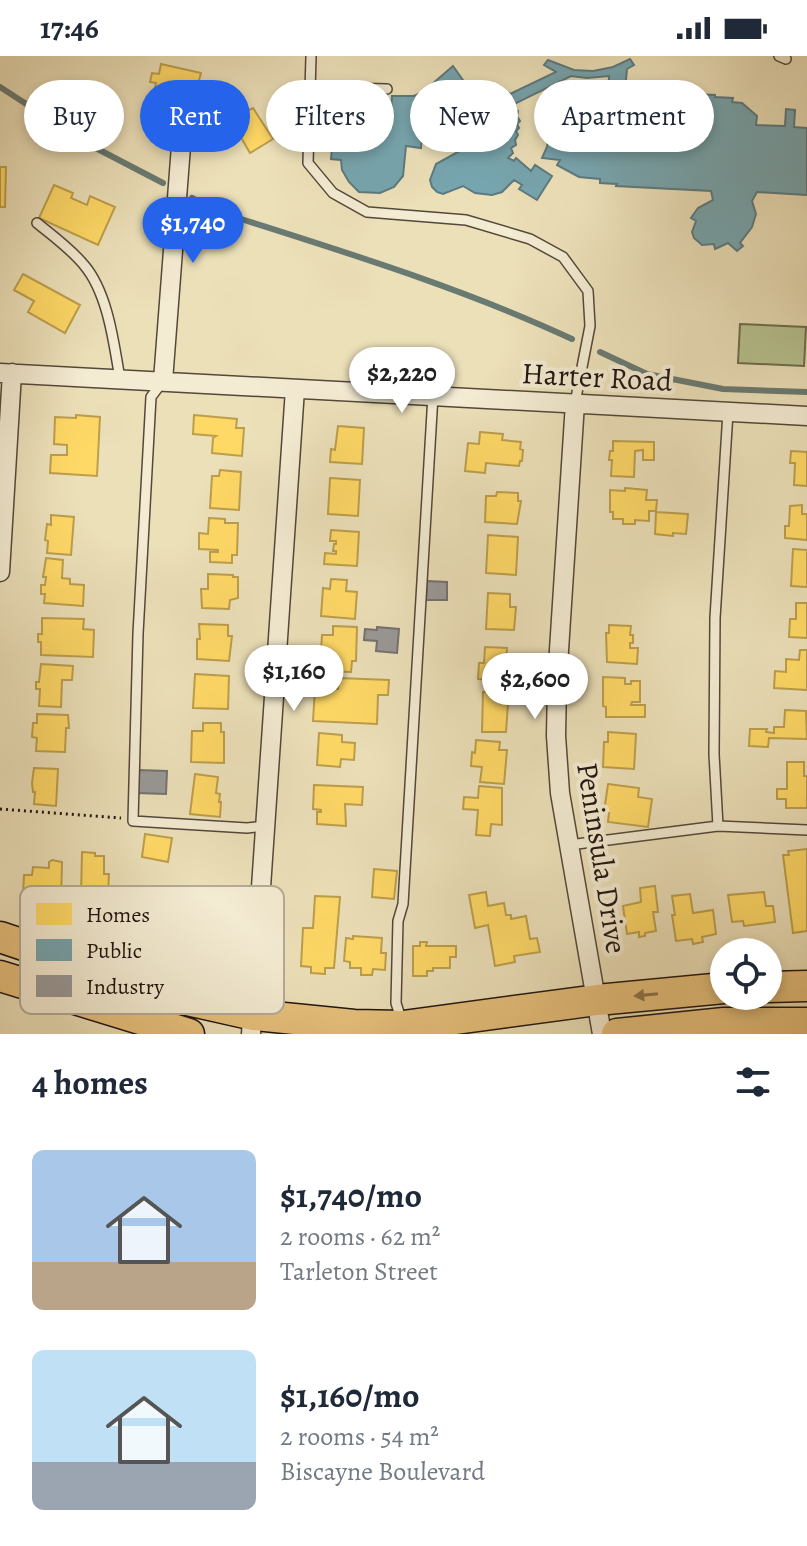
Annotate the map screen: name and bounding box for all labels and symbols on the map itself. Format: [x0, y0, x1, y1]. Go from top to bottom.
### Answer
pin: $1,740 [128, 197, 258, 265]
pin: $2,220 [337, 347, 467, 415]
street label: Harter Road [521, 353, 674, 401]
pin: $1,160 [229, 645, 359, 713]
pin: $2,600 [470, 653, 600, 721]
street label: Peninsula Drive [567, 760, 637, 956]
legend [20, 886, 284, 1014]
text: Homes [86, 900, 150, 930]
text: Public [86, 936, 142, 966]
text: Industry [86, 972, 164, 1002]
one-way arrow [633, 989, 658, 1002]

